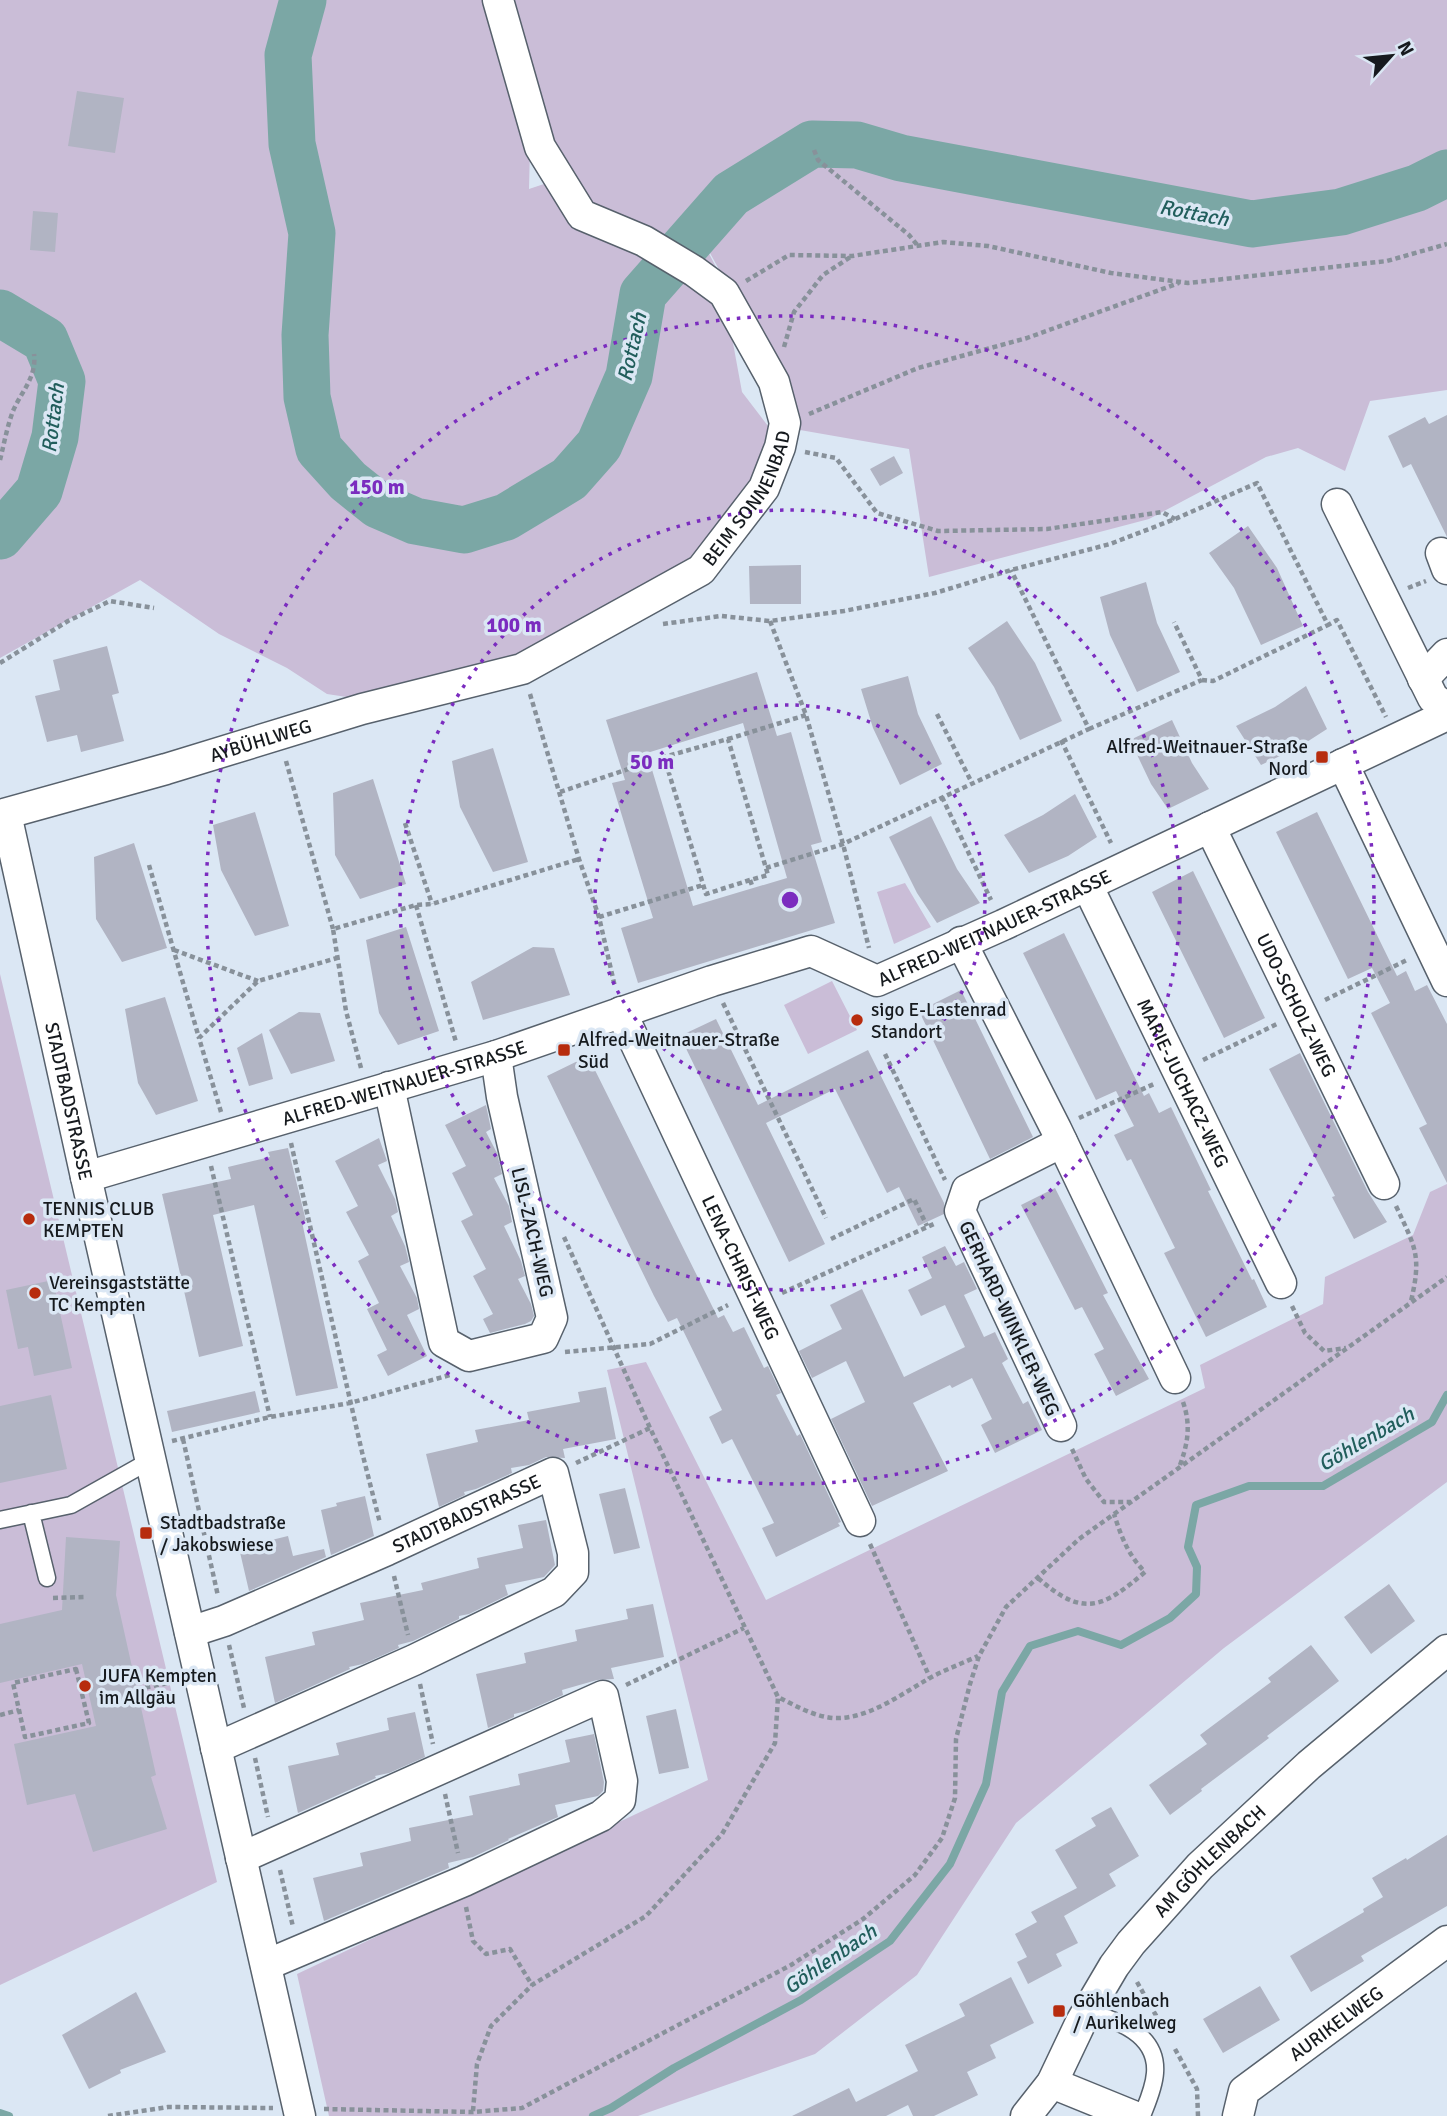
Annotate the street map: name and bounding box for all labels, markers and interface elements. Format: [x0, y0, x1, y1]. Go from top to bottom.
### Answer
north arrow [1356, 21, 1426, 91]
text: N [1392, 37, 1419, 60]
water label: Rottach [1157, 194, 1231, 233]
water label: Rottach [611, 310, 653, 384]
water label: Rottach [36, 381, 70, 454]
street label: BEIM SONNENBAD [698, 429, 796, 571]
text: 150 m [349, 474, 405, 500]
text: 100 m [486, 612, 542, 638]
street label: AYBÜHLWEG [207, 714, 314, 768]
place label: Alfred-Weitnauer-Straße Nord [1106, 735, 1308, 781]
text: 50 m [630, 749, 674, 775]
marker: Alfred-Weitnauer-Straße Nord [1314, 749, 1330, 765]
street label: ALFRED-WEITNAUER-STRASSE [874, 865, 1115, 992]
centre of rings [778, 888, 802, 912]
street label: UDO-SCHOLZ-WEG [1251, 930, 1341, 1081]
street label: MARIE-JUCHACZ-WEG [1131, 995, 1234, 1172]
place label: sigo E-Lastenrad Standort [871, 998, 1007, 1044]
marker: sigo E-Lastenrad Standort [849, 1012, 865, 1028]
street label: STADTBADSTRASSE [39, 1020, 97, 1183]
place label: Alfred-Weitnauer-Straße Süd [578, 1028, 780, 1074]
street label: ALFRED-WEITNAUER-STRASSE [279, 1035, 530, 1131]
marker: Alfred-Weitnauer-Straße Süd [556, 1042, 572, 1058]
street label: LISL-ZACH-WEG [505, 1165, 559, 1300]
street label: LENA-CHRIST-WEG [696, 1191, 784, 1344]
place label: TENNIS CLUB KEMPTEN [43, 1197, 154, 1243]
marker: TENNIS CLUB KEMPTEN [21, 1211, 37, 1227]
street label: GERHARD-WINKLER-WEG [953, 1217, 1065, 1420]
place label: Vereinsgaststätte TC Kempten [49, 1271, 190, 1317]
marker: Vereinsgaststätte TC Kempten [27, 1285, 43, 1301]
water label: Göhlenbach [1313, 1401, 1419, 1477]
street label: STADTBADSTRASSE [389, 1469, 545, 1559]
place label: Stadtbadstraße / Jakobswiese [160, 1511, 286, 1557]
marker: Stadtbadstraße / Jakobswiese [138, 1525, 154, 1541]
place label: JUFA Kempten im Allgäu [99, 1664, 217, 1710]
marker: JUFA Kempten im Allgäu [77, 1678, 93, 1694]
street label: AM GÖHLENBACH [1149, 1800, 1271, 1922]
water label: Göhlenbach [778, 1918, 882, 2000]
street label: AURIKELWEG [1285, 1981, 1388, 2067]
place label: Göhlenbach / Aurikelweg [1073, 1989, 1177, 2035]
marker: Göhlenbach / Aurikelweg [1051, 2003, 1067, 2019]

